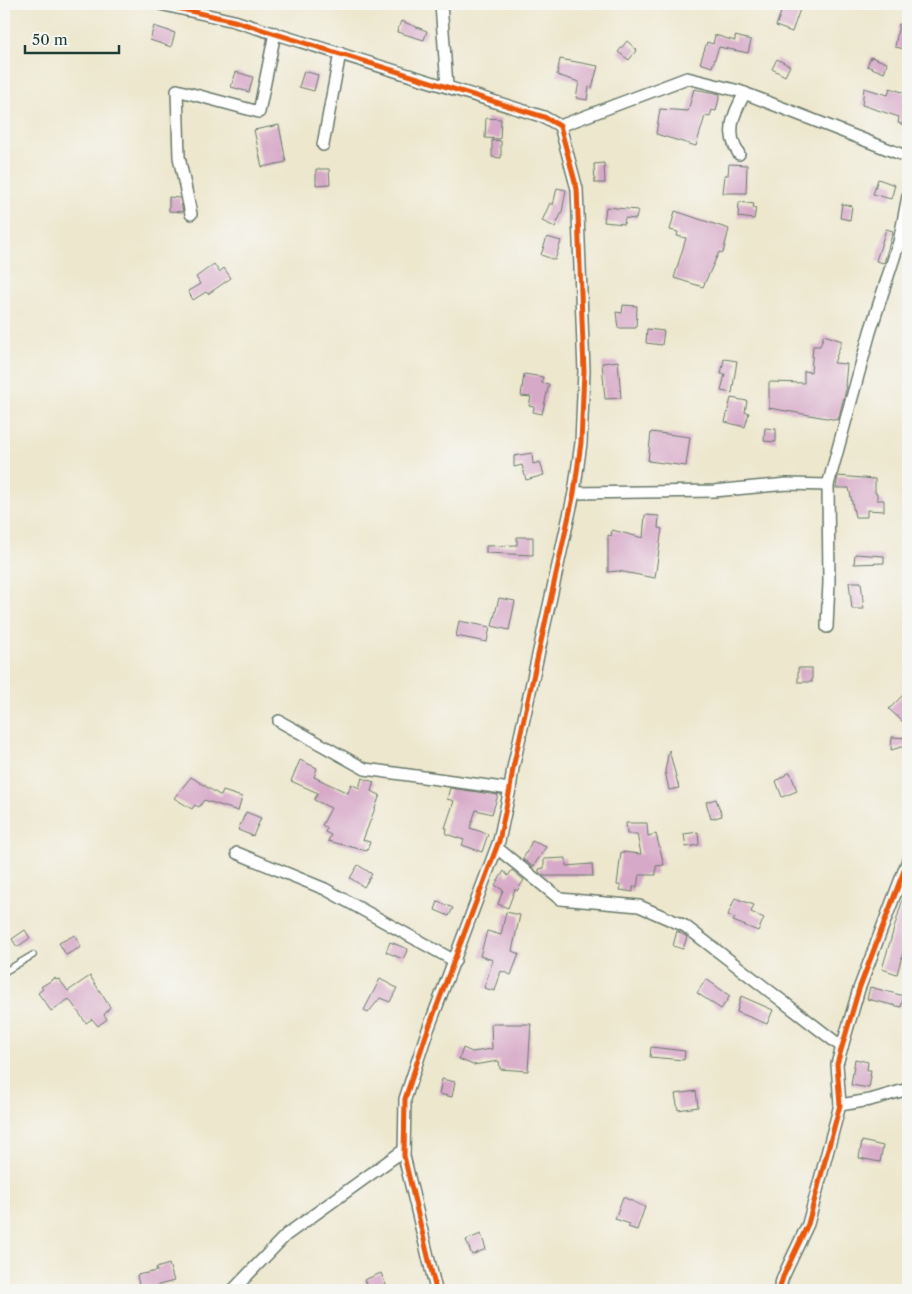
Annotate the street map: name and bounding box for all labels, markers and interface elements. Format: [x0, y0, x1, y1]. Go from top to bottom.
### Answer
scale bar [25, 22, 119, 54]
text: 50 m [32, 30, 68, 49]

